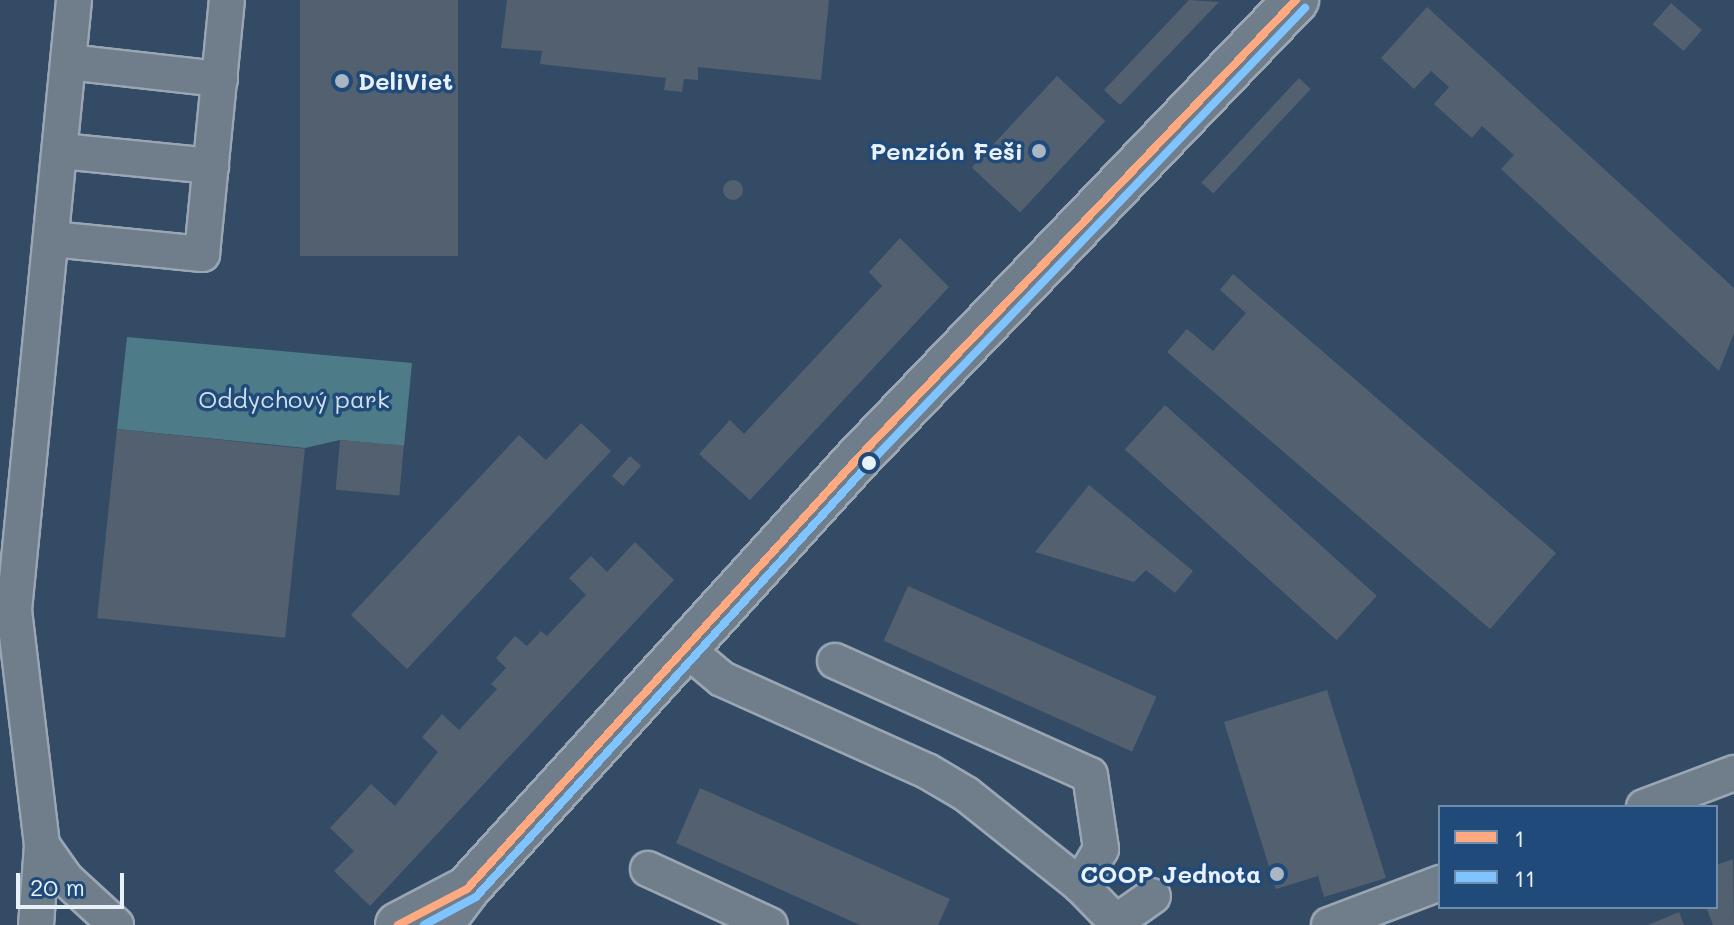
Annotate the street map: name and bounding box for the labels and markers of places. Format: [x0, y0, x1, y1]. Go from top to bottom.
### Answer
place label: DeliViet [358, 67, 453, 95]
marker: DeliViet [333, 72, 351, 90]
place label: Penzión Feši [870, 137, 1023, 165]
marker: Penzión Feši [1030, 142, 1048, 160]
unlabelled marker [861, 455, 877, 471]
place label: COOP Jednota [1080, 860, 1261, 888]
marker: COOP Jednota [1268, 865, 1286, 883]

